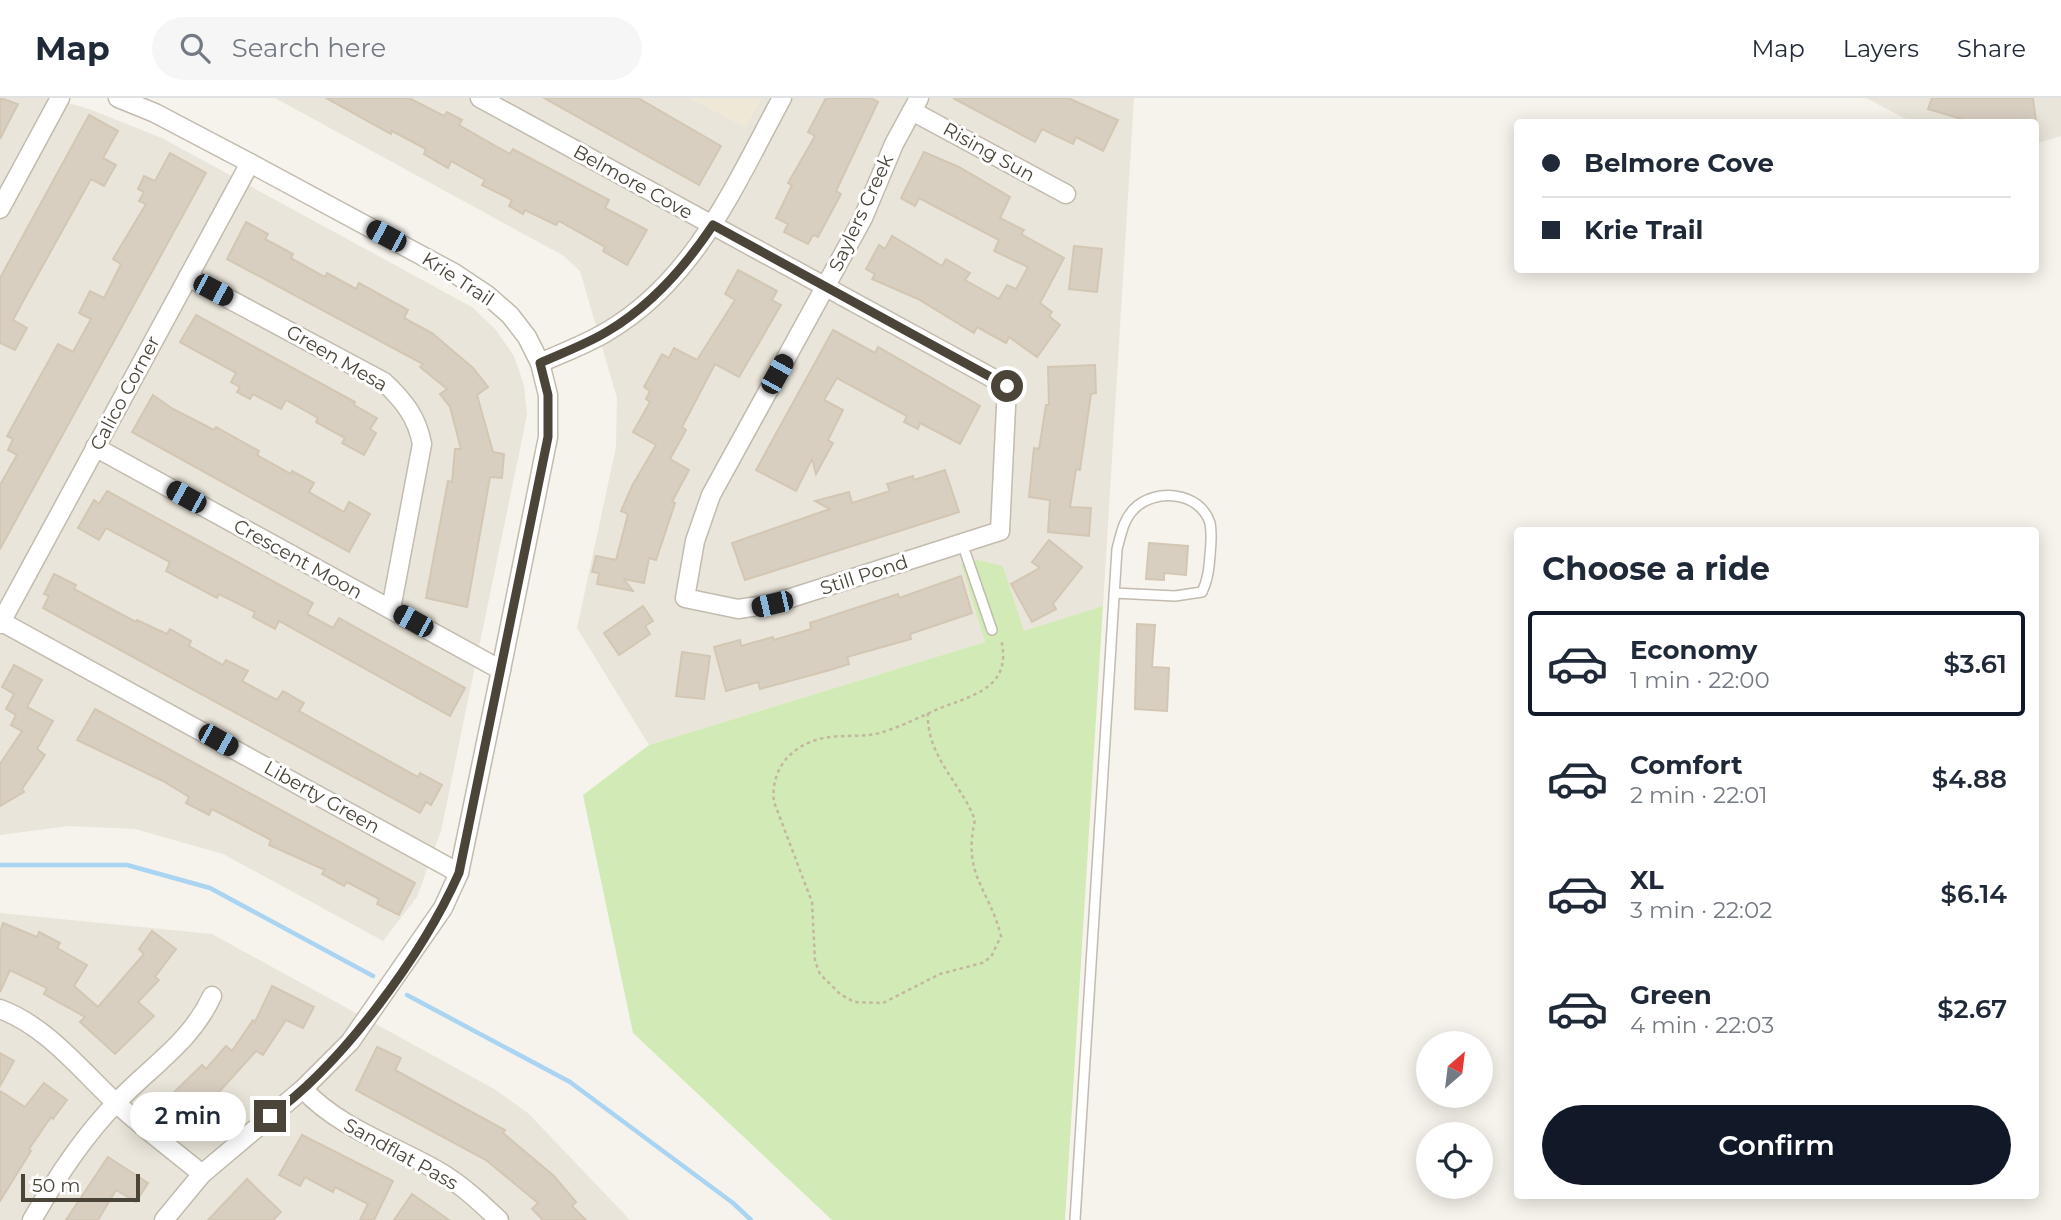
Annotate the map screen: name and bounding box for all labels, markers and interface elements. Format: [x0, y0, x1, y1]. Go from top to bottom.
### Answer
search box [152, 17, 642, 80]
text: Map [35, 28, 110, 68]
icon: search [176, 29, 214, 67]
text: Search here [232, 32, 386, 64]
text: Map [1751, 34, 1805, 63]
text: Layers [1843, 34, 1919, 63]
text: Share [1957, 34, 2026, 63]
street label: Rising Sun [939, 117, 1039, 187]
street label: Belmore Cove [569, 140, 697, 224]
text: Belmore Cove [1584, 147, 1774, 179]
street label: Saylers Creek [824, 150, 898, 275]
text: Krie Trail [1584, 214, 1703, 246]
car [363, 217, 410, 255]
street label: Krie Trail [418, 247, 498, 311]
car [190, 271, 237, 309]
street label: Green Mesa [282, 320, 392, 396]
street label: Calico Corner [85, 332, 165, 454]
car [758, 351, 797, 397]
route start [991, 370, 1023, 402]
car [163, 478, 210, 516]
street label: Crescent Moon [229, 514, 367, 604]
text: Choose a ride [1542, 549, 1770, 588]
street label: Still Pond [817, 550, 911, 600]
car [750, 589, 795, 619]
car [390, 602, 437, 640]
icon: car [1546, 632, 1609, 695]
text: Economy [1630, 634, 1757, 666]
text: $3.61 [1943, 648, 2007, 680]
text: 1 min · 22:00 [1630, 666, 1770, 694]
car [195, 721, 242, 759]
icon: car [1546, 747, 1609, 810]
text: Comfort [1630, 749, 1742, 781]
street label: Liberty Green [260, 756, 384, 838]
text: $4.88 [1932, 763, 2007, 795]
text: 2 min · 22:01 [1630, 781, 1768, 809]
icon: car [1546, 862, 1609, 925]
text: XL [1630, 864, 1664, 896]
text: $6.14 [1941, 878, 2007, 910]
text: 3 min · 22:02 [1630, 896, 1772, 924]
icon: car [1546, 977, 1609, 1040]
text: Green [1630, 979, 1712, 1011]
text: $2.67 [1937, 993, 2007, 1025]
text: 4 min · 22:03 [1630, 1011, 1774, 1039]
north arrow [1416, 1031, 1493, 1108]
map controls [1416, 1031, 1493, 1199]
callout: 2 min [130, 1091, 246, 1140]
route end [254, 1100, 286, 1132]
text: 2 min [155, 1102, 221, 1130]
button: Confirm [1542, 1105, 2011, 1185]
street label: Sandflat Pass [340, 1113, 462, 1195]
button: locate [1416, 1122, 1493, 1199]
scale bar [21, 1171, 140, 1203]
text: 50 m [32, 1174, 80, 1197]

